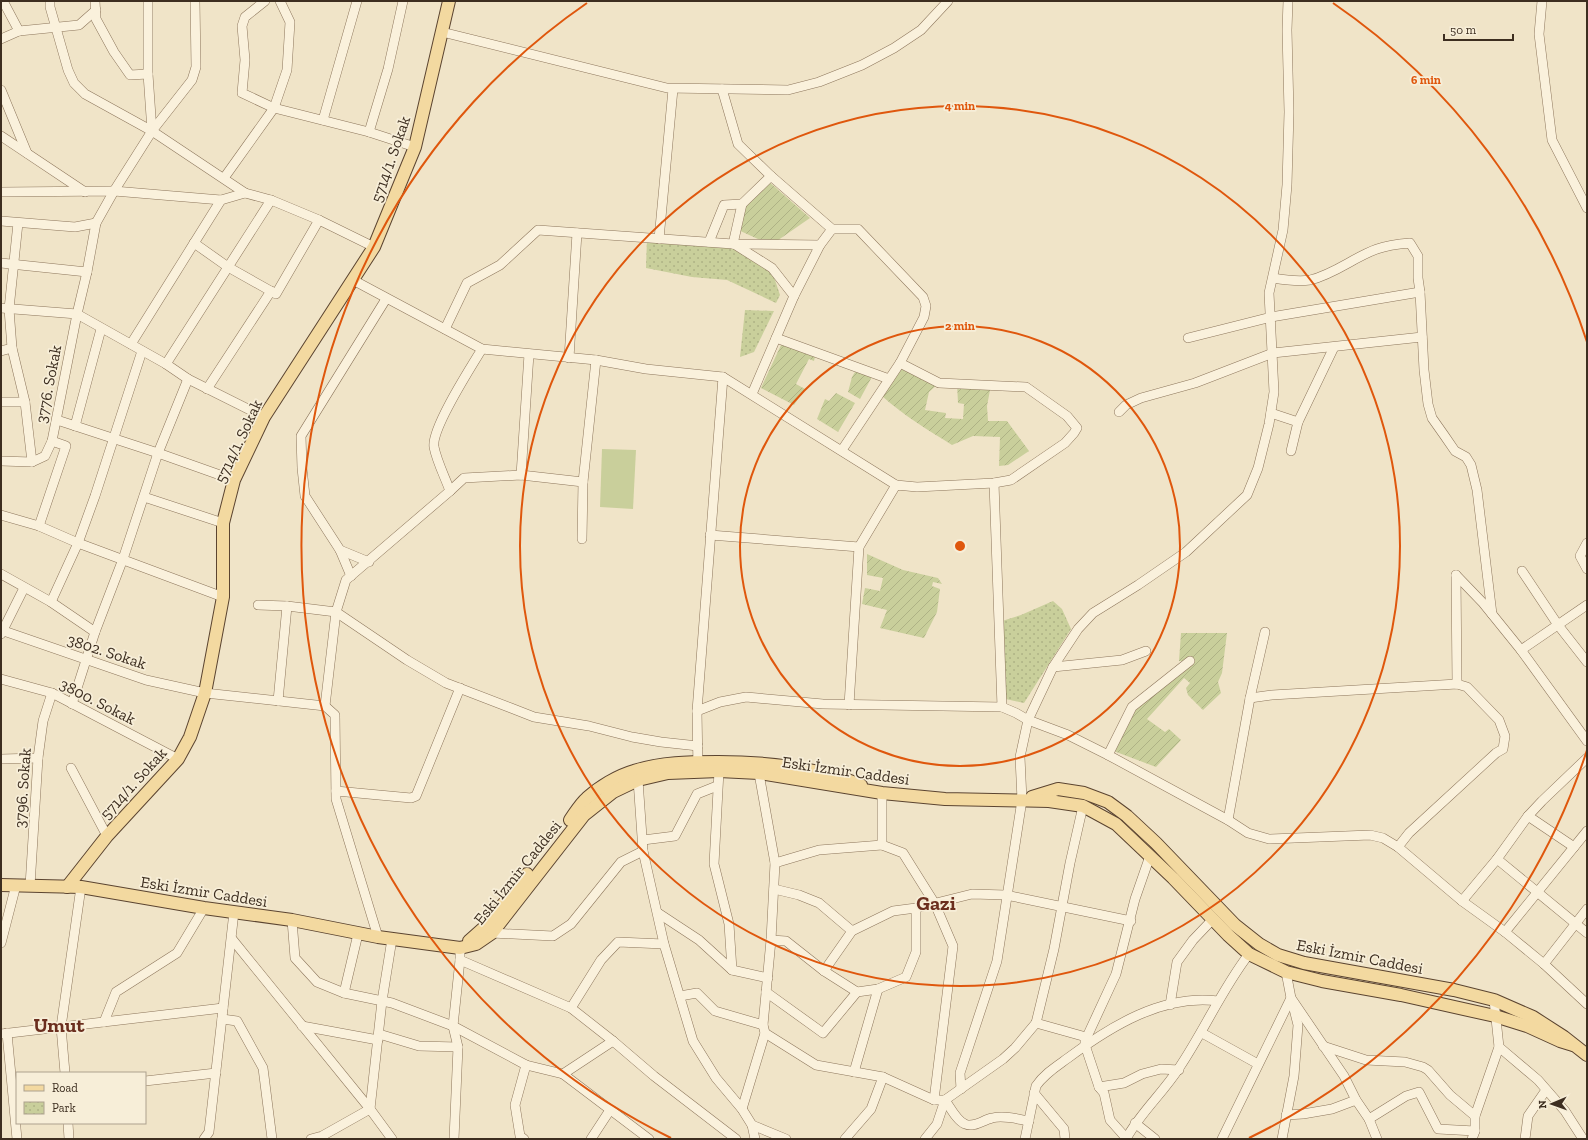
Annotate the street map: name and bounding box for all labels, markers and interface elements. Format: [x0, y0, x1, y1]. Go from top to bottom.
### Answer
scale bar [1444, 16, 1513, 42]
text: 50 m [1450, 23, 1477, 37]
text: 6 min [1411, 73, 1441, 87]
text: 4 min [945, 99, 975, 113]
street label: 5714/1. Sokak [367, 113, 414, 205]
text: 2 min [945, 319, 975, 333]
street label: 3776. Sokak [32, 343, 66, 425]
street label: 5714/1. Sokak [211, 396, 266, 486]
centre of rings [953, 539, 967, 553]
street label: 3802. Sokak [65, 630, 149, 673]
street label: 3800. Sokak [57, 674, 140, 729]
street label: 5714/1. Sokak [96, 743, 171, 823]
street label: 3796. Sokak [10, 747, 35, 829]
street label: Eski İzmir Caddesi [781, 752, 911, 789]
street label: Eski İzmir Caddesi [470, 816, 565, 928]
street label: Eski İzmir Caddesi [139, 872, 269, 911]
district label: Gazi [916, 891, 956, 915]
street label: Eski İzmir Caddesi [1295, 935, 1425, 978]
district label: Umut [34, 1013, 86, 1037]
legend [16, 1072, 146, 1124]
text: Road [52, 1081, 78, 1095]
north arrow [1532, 1084, 1572, 1124]
text: N [1536, 1099, 1549, 1109]
text: Park [52, 1101, 77, 1115]

